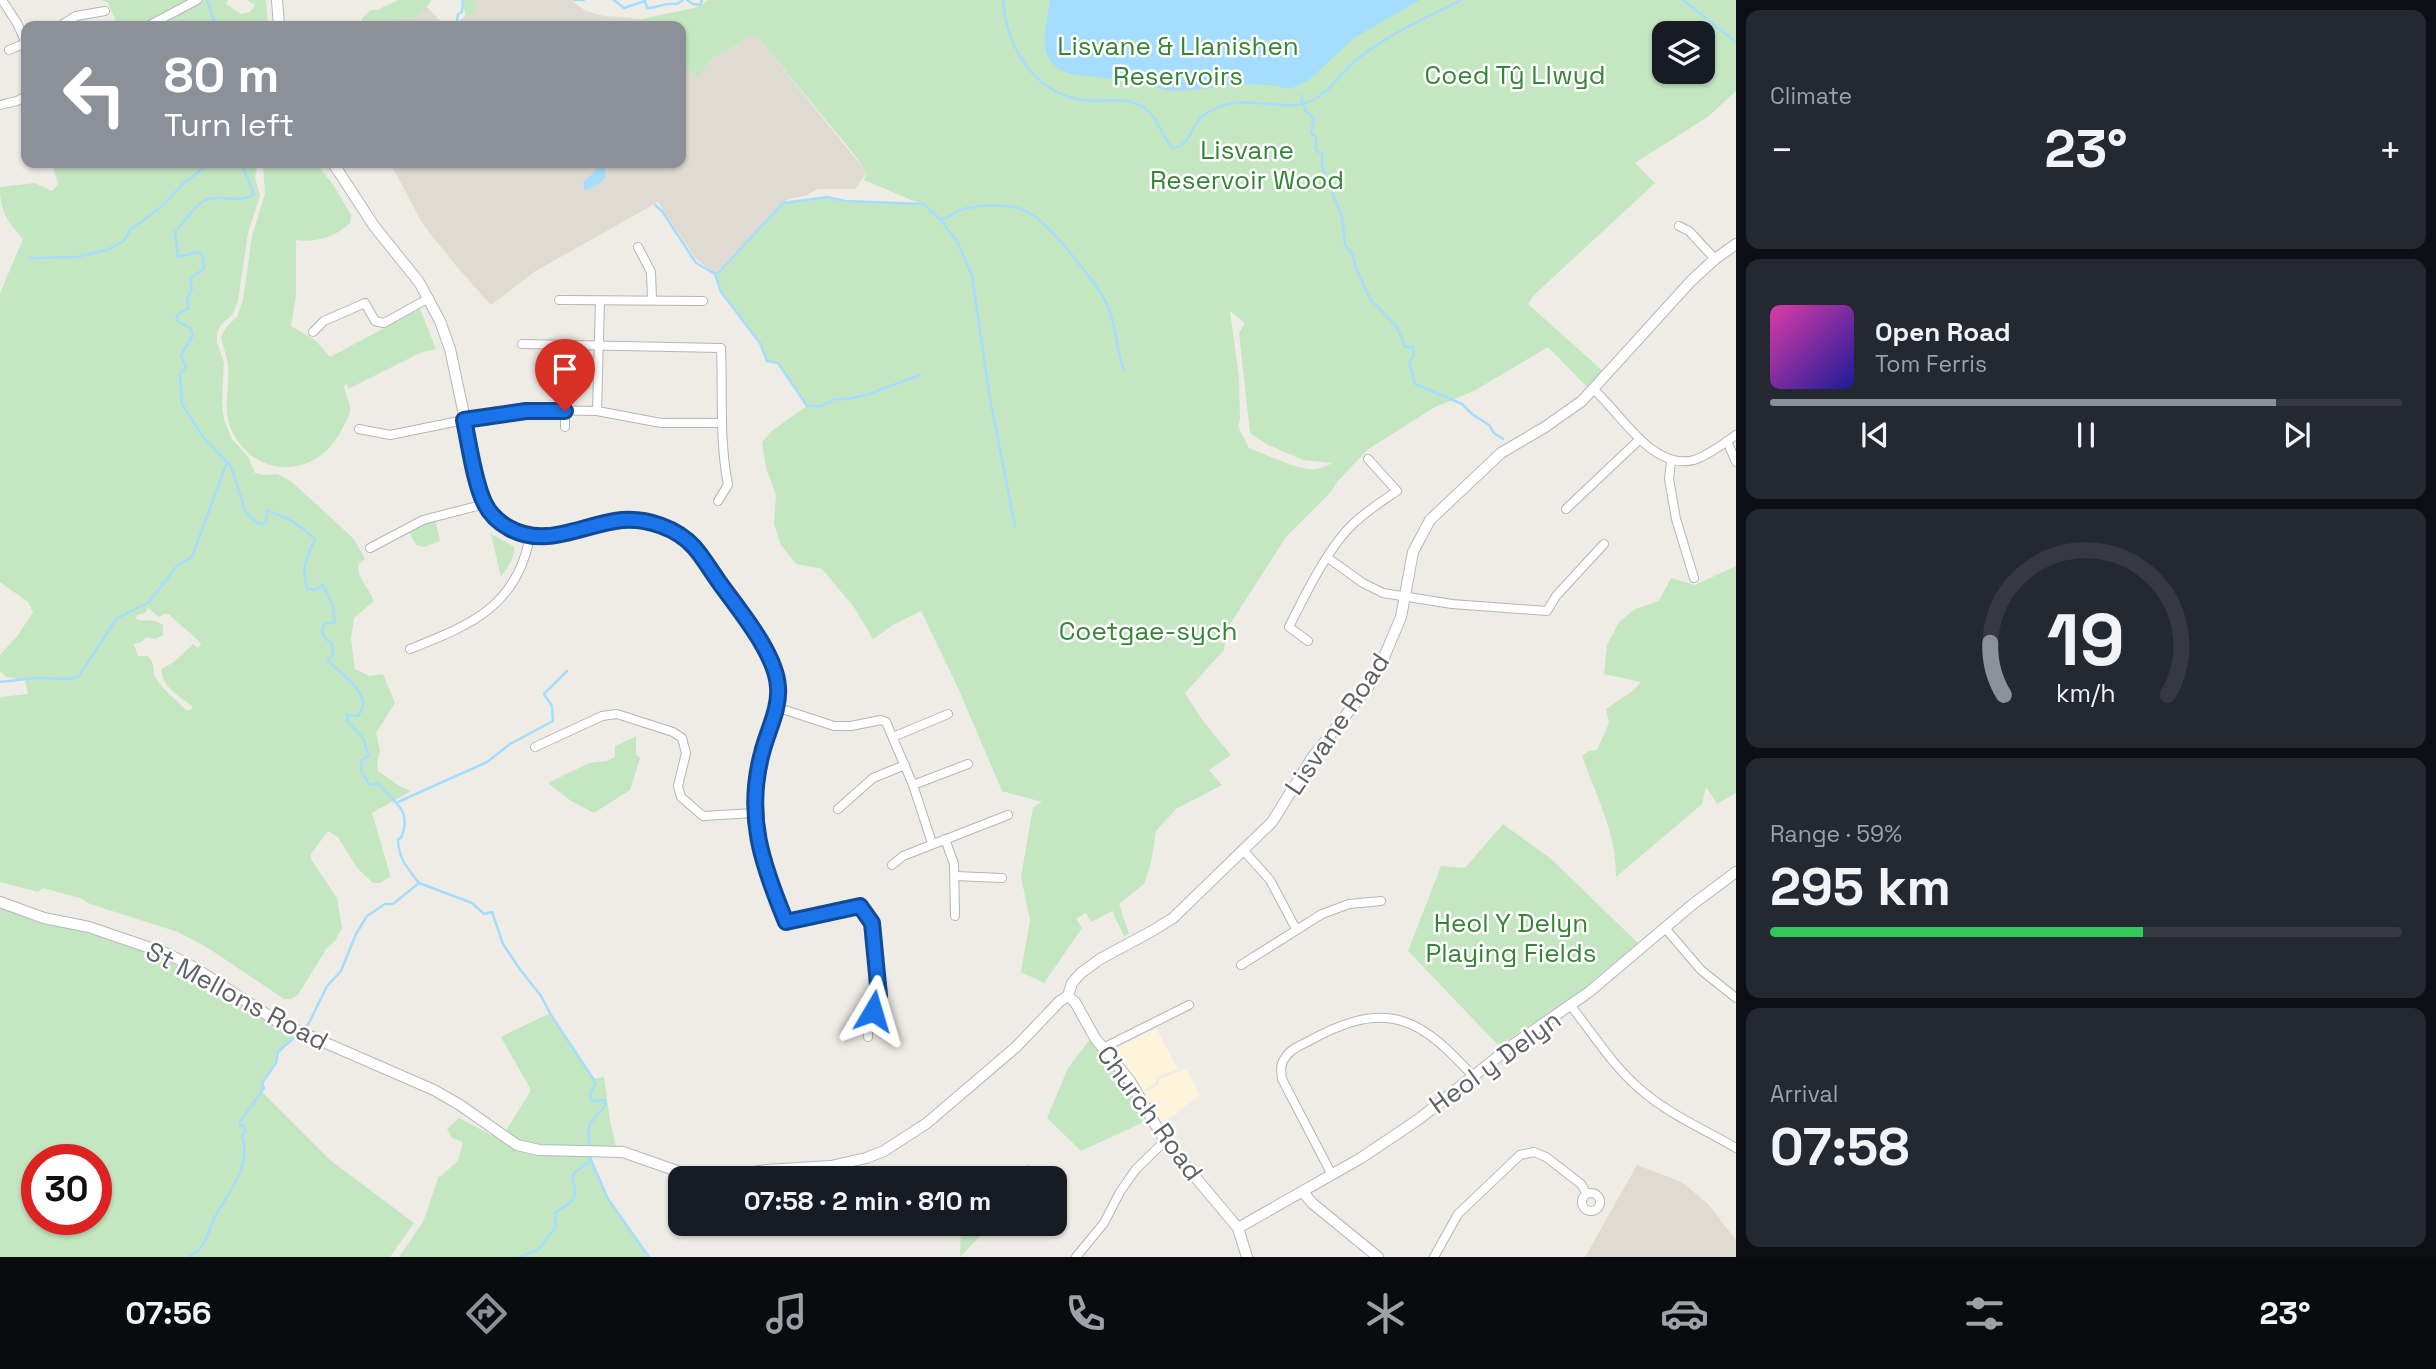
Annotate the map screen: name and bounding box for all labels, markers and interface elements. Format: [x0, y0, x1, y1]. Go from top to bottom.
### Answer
map controls [1652, 21, 1715, 84]
button: layers [1652, 21, 1715, 84]
park label: Lisvane & Llanishen Reservoirs [1057, 29, 1299, 93]
text: 80 m [164, 44, 279, 106]
icon: left [49, 49, 140, 140]
park label: Coed Tŷ Llwyd [1425, 58, 1605, 92]
text: Climate [1770, 81, 1852, 111]
text: Turn left [164, 105, 294, 145]
text: 23° [2045, 116, 2128, 182]
text: − [1770, 126, 1794, 174]
text: + [2378, 126, 2402, 174]
park label: Lisvane Reservoir Wood [1150, 133, 1344, 197]
text: Open Road [1875, 315, 2011, 349]
pin [535, 339, 595, 411]
text: Tom Ferris [1875, 349, 1987, 379]
icon: arrive [546, 350, 584, 388]
icon: previous [1856, 416, 1894, 454]
icon: pause [2067, 416, 2105, 454]
icon: next [2278, 416, 2316, 454]
text: 19 [2047, 593, 2125, 686]
park label: Coetgae-sych [1059, 614, 1237, 648]
street label: Lisvane Road [1277, 646, 1397, 802]
text: km/h [2056, 676, 2116, 708]
text: Range · 59% [1770, 819, 1902, 849]
text: 295 km [1770, 854, 1951, 920]
park label: Heol Y Delyn Playing Fields [1426, 906, 1596, 970]
street label: St Mellons Road [140, 934, 334, 1058]
position arrow [836, 974, 910, 1048]
street label: Heol y Delyn [1422, 1003, 1568, 1121]
street label: Church Road [1089, 1038, 1211, 1188]
text: Arrival [1770, 1079, 1838, 1109]
text: 07:58 [1770, 1114, 1909, 1180]
speed limit sign: 30 [21, 1144, 112, 1235]
text: 07:58 · 2 min · 810 m [744, 1184, 991, 1218]
icon: directions [462, 1289, 511, 1338]
icon: music [762, 1289, 811, 1338]
icon: phone [1061, 1289, 1110, 1338]
icon: climate [1361, 1289, 1410, 1338]
icon: car [1660, 1289, 1709, 1338]
icon: filters [1960, 1289, 2009, 1338]
text: 07:56 [125, 1293, 212, 1333]
text: 23° [2260, 1293, 2311, 1333]

